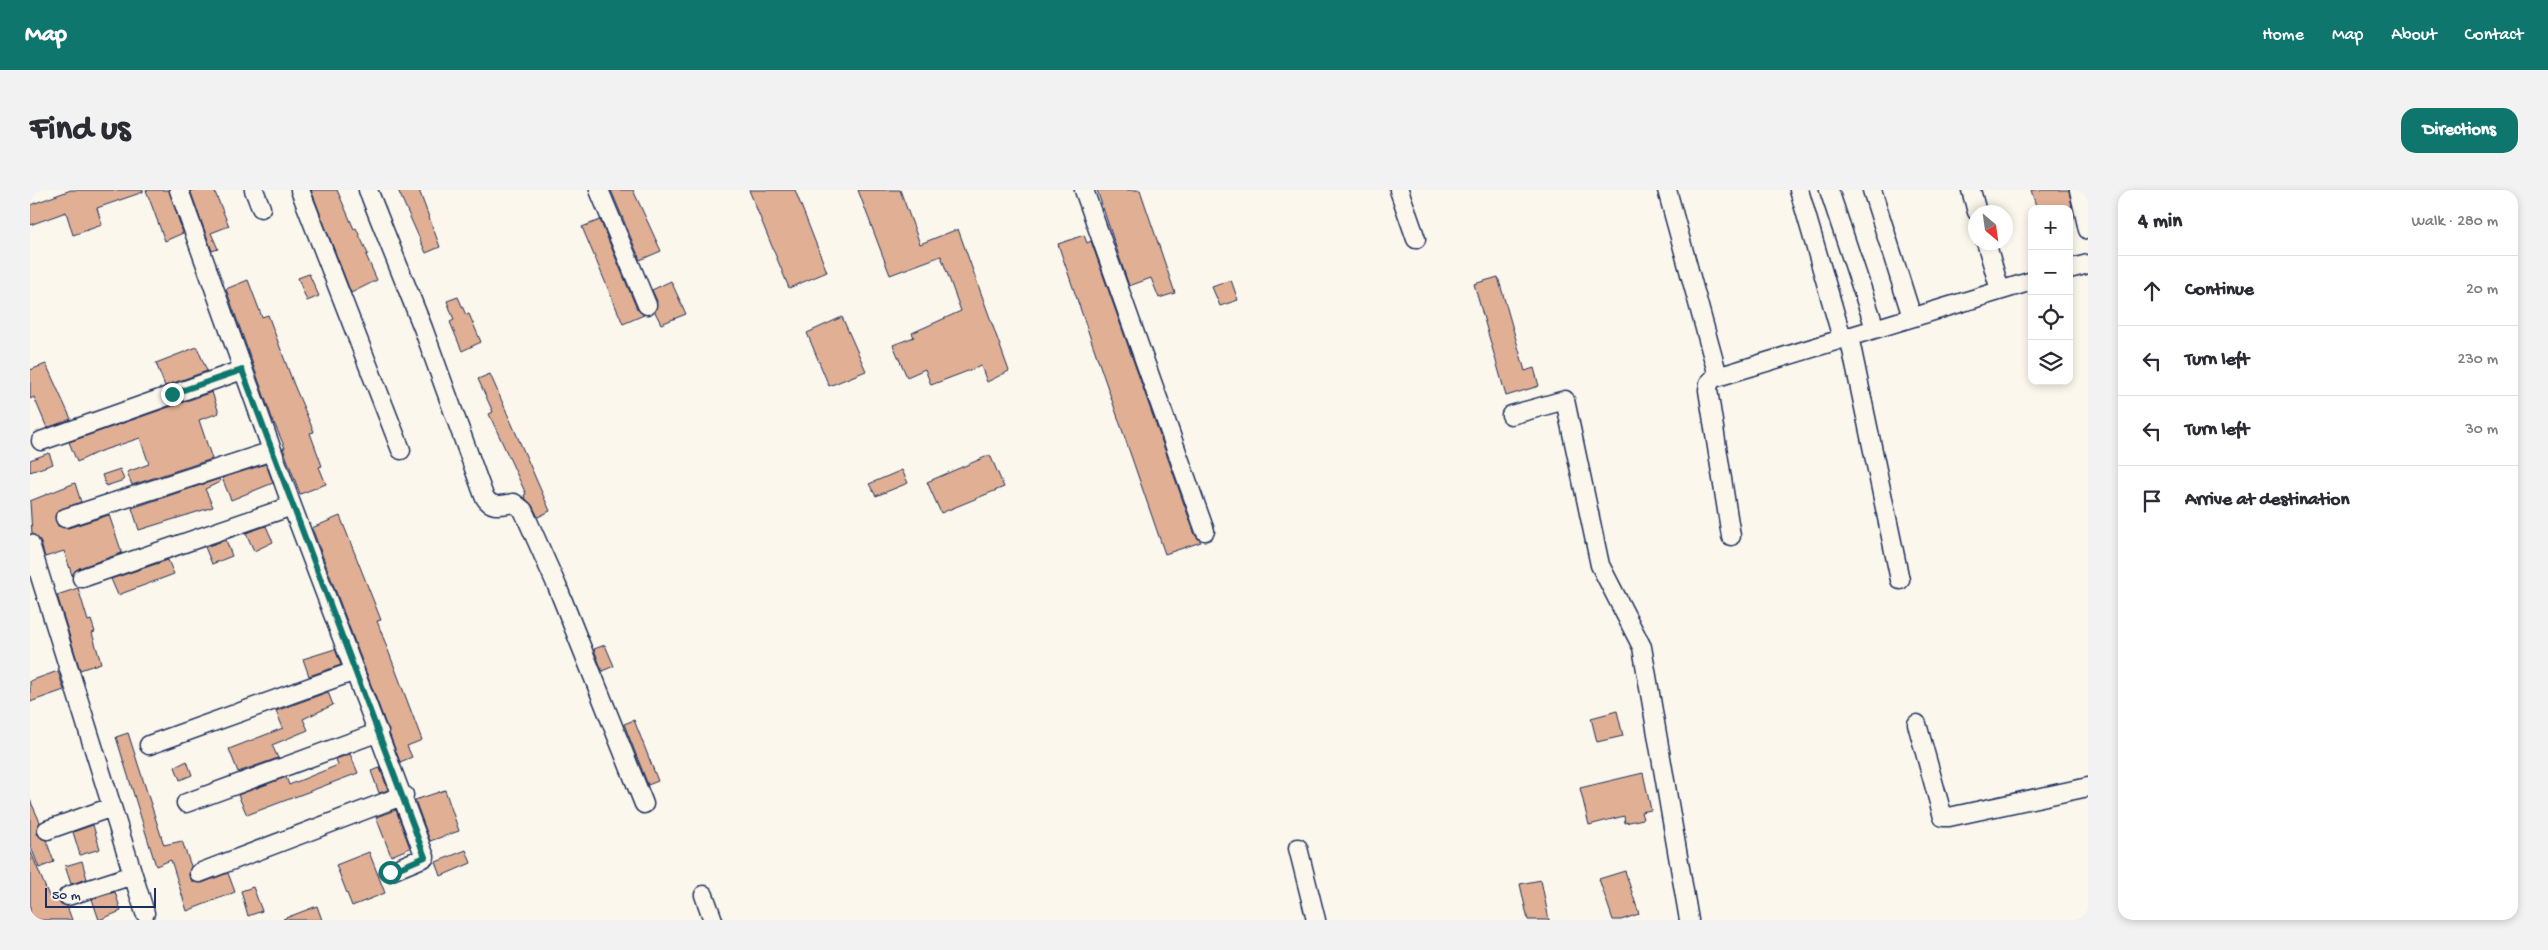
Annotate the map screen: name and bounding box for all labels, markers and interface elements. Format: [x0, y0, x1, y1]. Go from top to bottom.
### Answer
text: Map [25, 21, 67, 50]
text: Home [2262, 25, 2304, 46]
text: Map [2332, 25, 2363, 46]
text: About [2391, 25, 2437, 46]
text: Contact [2465, 25, 2523, 46]
button: Directions [2401, 108, 2518, 153]
text: Find us [30, 110, 130, 151]
north arrow [1968, 205, 2013, 250]
map controls [2028, 205, 2073, 385]
button: + [2028, 205, 2073, 250]
text: 4 min [2138, 210, 2182, 235]
text: Walk · 280 m [2411, 213, 2498, 232]
button: − [2028, 250, 2073, 295]
icon: ahead [2138, 277, 2166, 305]
text: Continue [2185, 279, 2254, 302]
text: 20 m [2466, 281, 2498, 300]
button: locate [2028, 295, 2073, 340]
button: layers [2028, 340, 2073, 385]
icon: left [2138, 347, 2166, 375]
text: Turn left [2185, 349, 2249, 372]
text: 230 m [2458, 351, 2498, 370]
route end [161, 383, 184, 406]
icon: left [2138, 417, 2166, 445]
text: Turn left [2185, 419, 2249, 442]
text: 30 m [2465, 421, 2498, 440]
icon: arrive [2138, 487, 2166, 515]
text: Arrive at destination [2185, 489, 2349, 512]
route start [379, 861, 402, 884]
scale bar [45, 885, 156, 908]
text: 50 m [52, 888, 81, 905]

